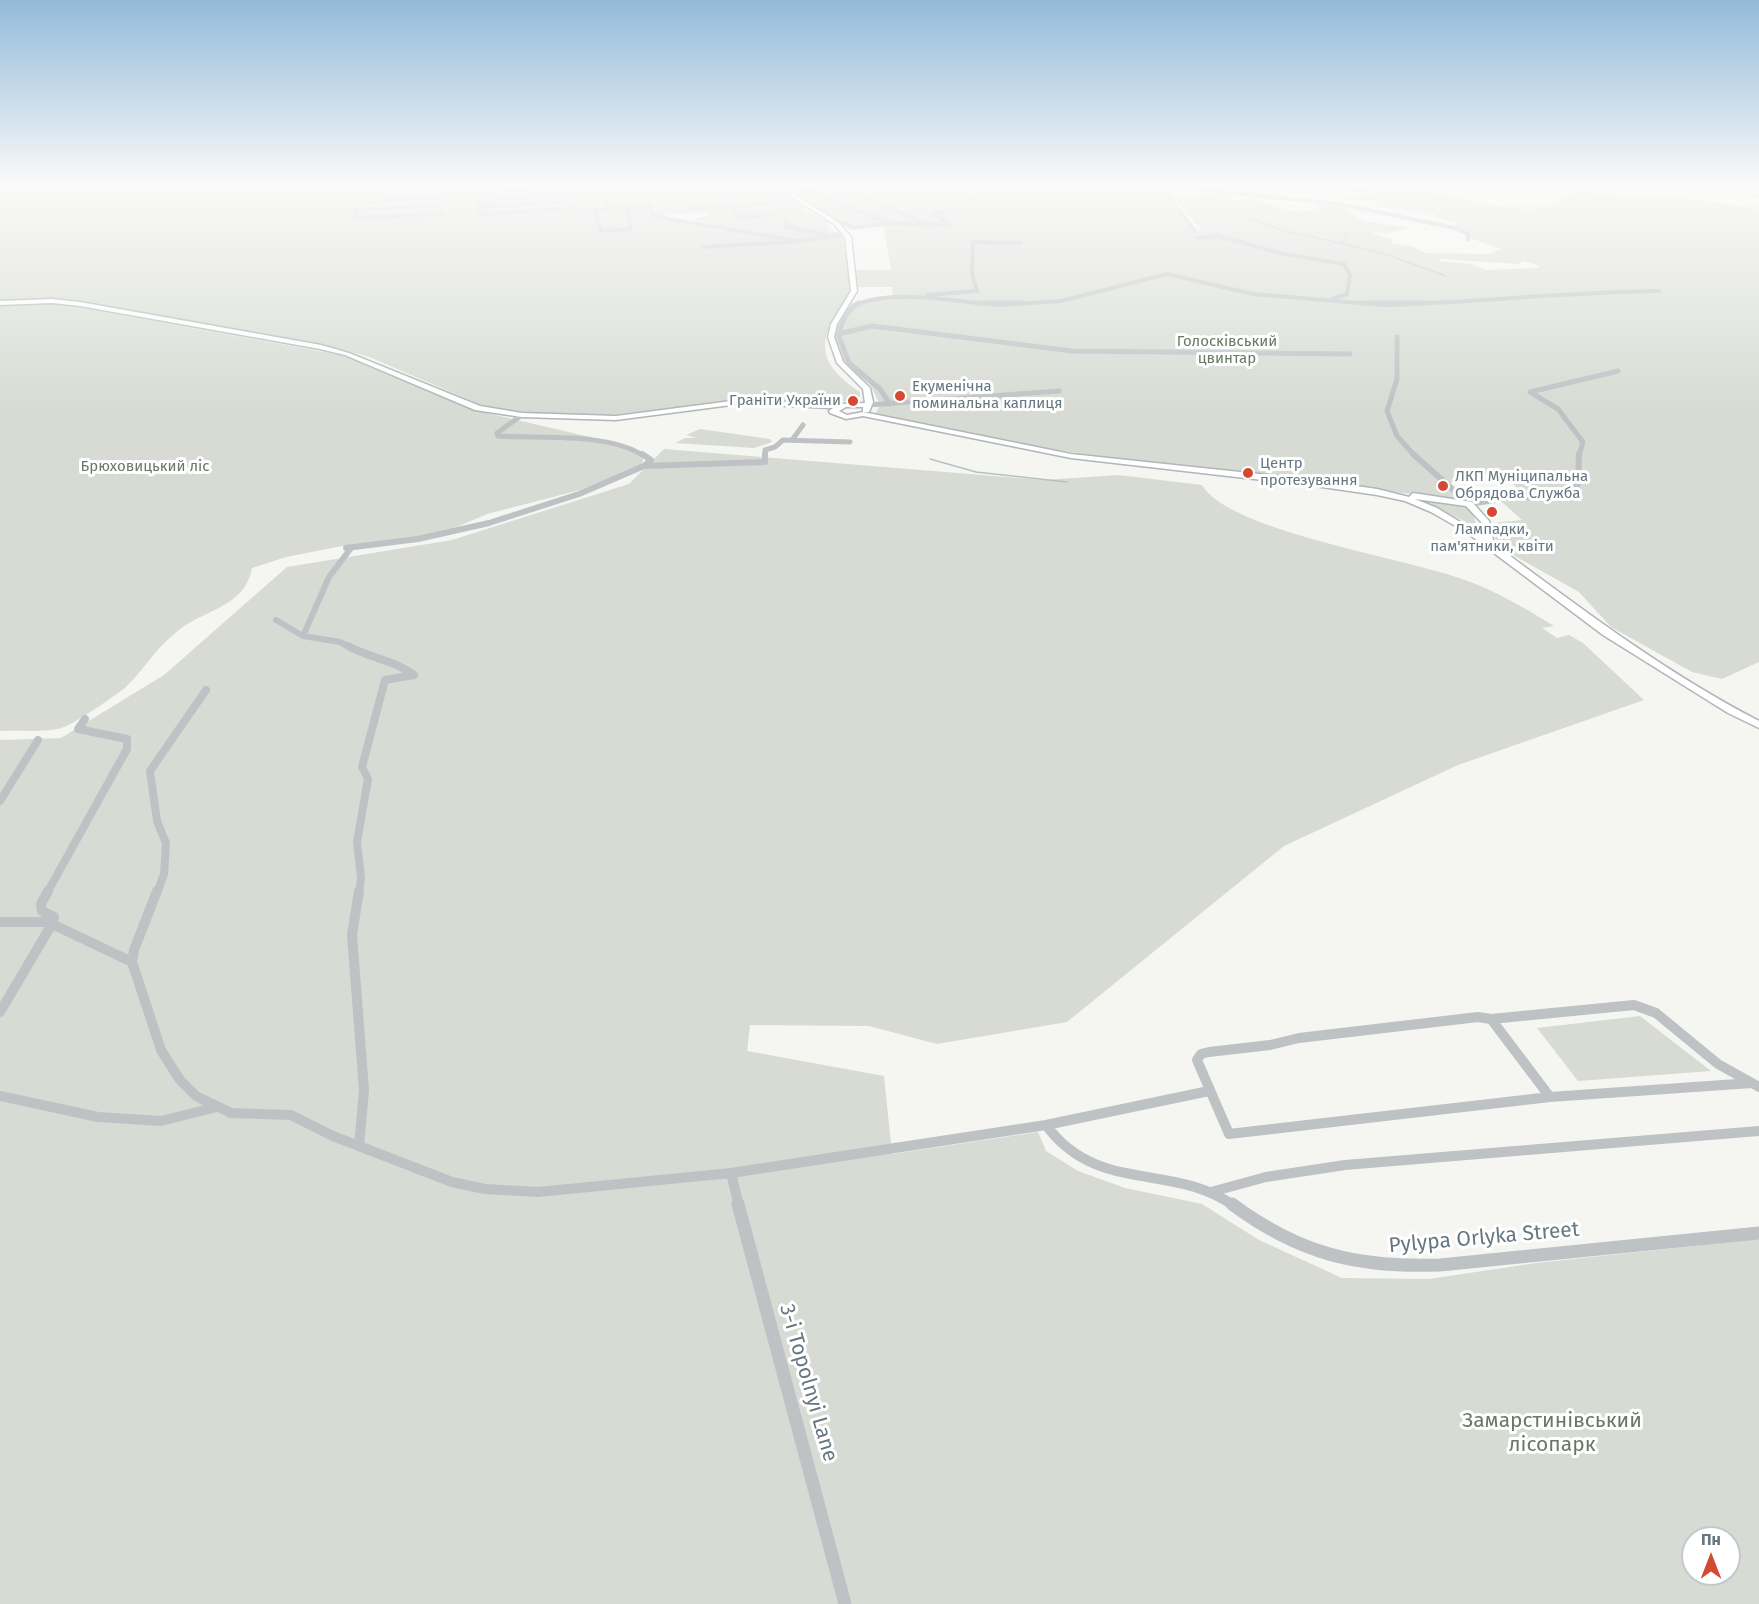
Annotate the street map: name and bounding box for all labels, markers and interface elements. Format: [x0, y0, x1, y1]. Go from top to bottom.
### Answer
park label: Голосківський цвинтар [1177, 333, 1277, 368]
place label: Екуменічна поминальна каплиця [912, 378, 1062, 413]
marker: Екуменічна поминальна каплиця [893, 389, 907, 403]
place label: Граніти України [729, 392, 841, 410]
marker: Граніти України [846, 394, 860, 408]
place label: Центр протезування [1260, 455, 1358, 490]
park label: Брюховицький ліс [81, 458, 209, 476]
marker: Центр протезування [1241, 466, 1255, 480]
place label: ЛКП Муніципальна Обрядова Служба [1455, 468, 1588, 503]
marker: ЛКП Муніципальна Обрядова Служба [1436, 479, 1450, 493]
marker: Лампадки, пам'ятники, квіти [1485, 505, 1499, 519]
place label: Лампадки, пам'ятники, квіти [1430, 521, 1554, 556]
street label: Pylypa Orlyka Street [1388, 1217, 1580, 1259]
street label: 3-i Topolnyi Lane [773, 1301, 843, 1465]
park label: Замарстинівський лісопарк [1462, 1408, 1642, 1458]
north arrow [1681, 1526, 1741, 1586]
text: Пн [1701, 1530, 1721, 1549]

